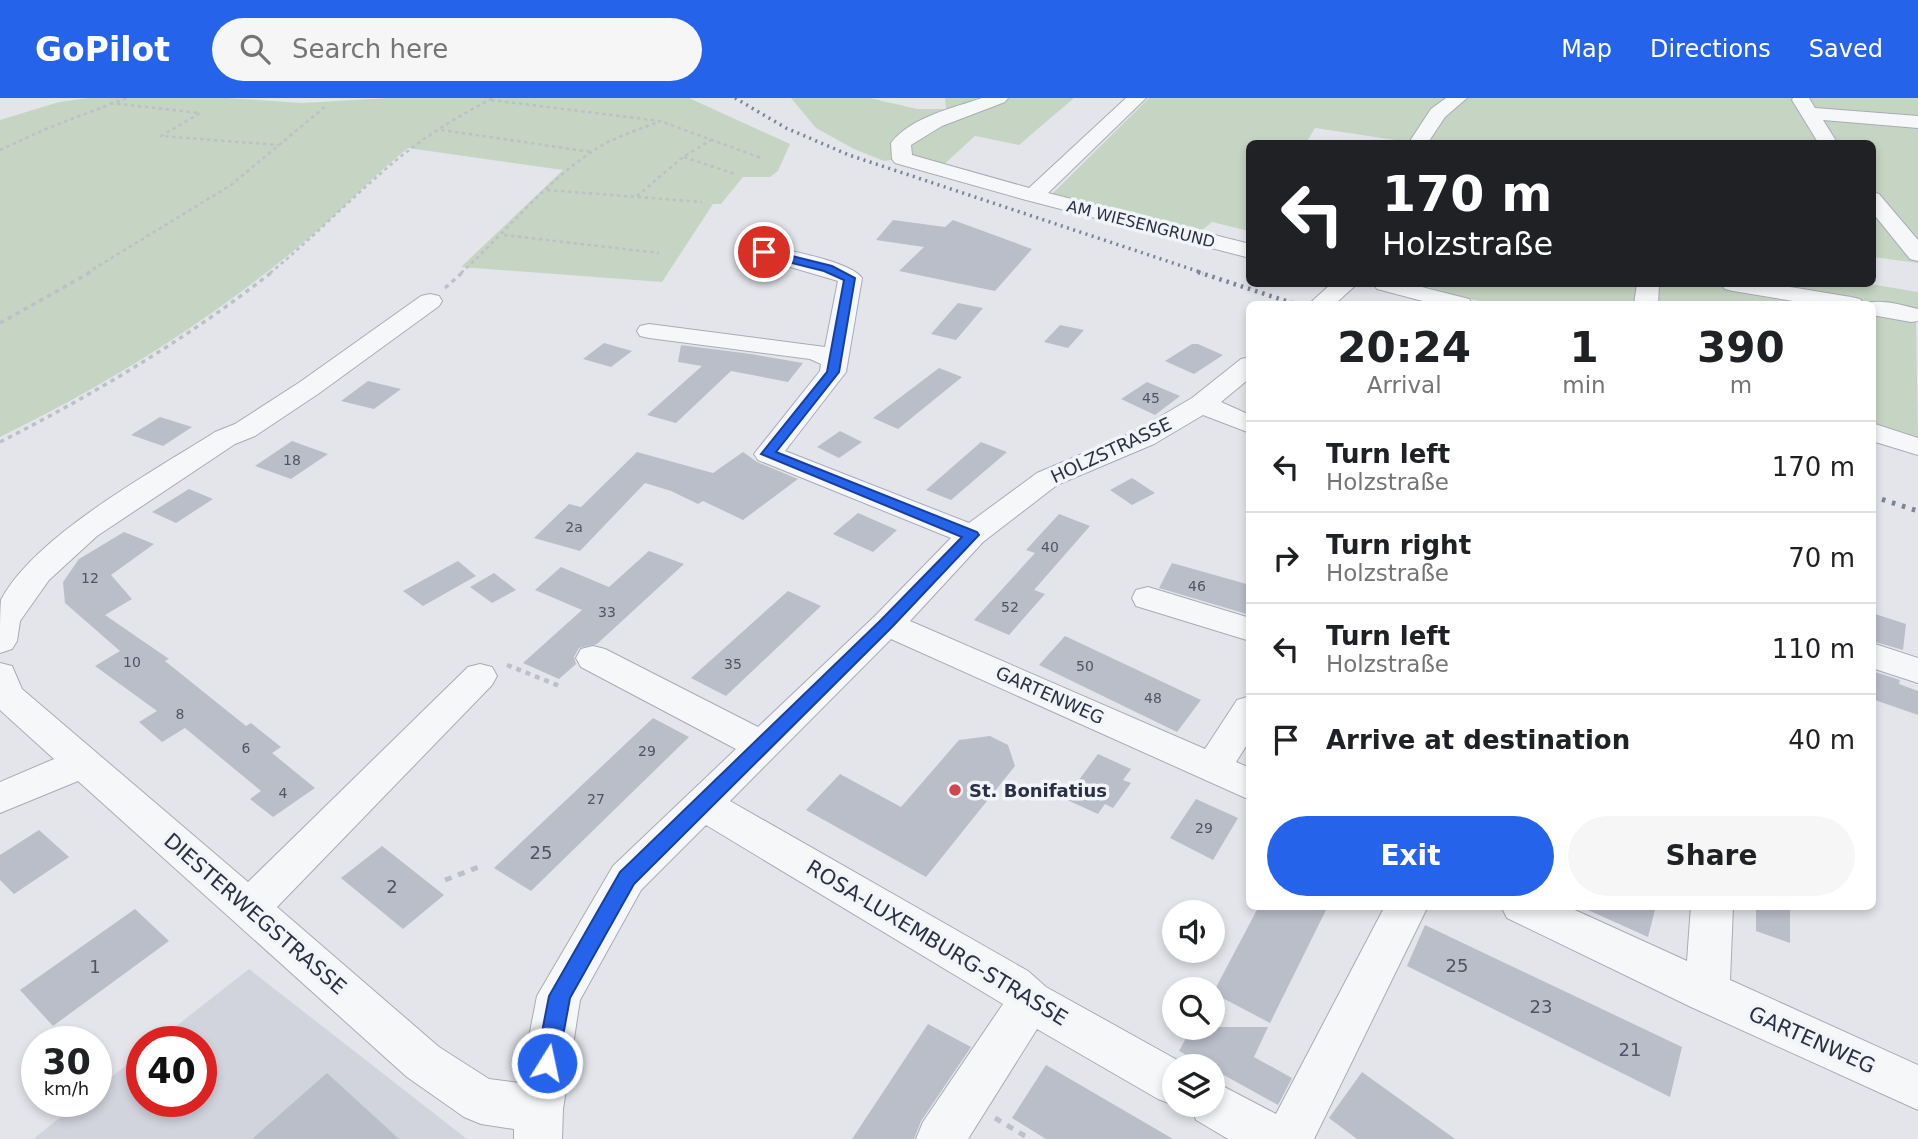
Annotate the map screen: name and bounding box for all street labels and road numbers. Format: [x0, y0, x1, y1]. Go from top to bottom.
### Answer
street label: AM WIESENGRUND [1065, 196, 1217, 252]
street label: HOLZSTRASSE [1047, 413, 1175, 487]
street label: GARTENWEG [993, 662, 1107, 728]
street label: DIESTERWEGSTRASSE [159, 828, 351, 1000]
street label: ROSA-LUXEMBURG-STRASSE [802, 855, 1072, 1031]
street label: GARTENWEG [1745, 1001, 1879, 1079]

